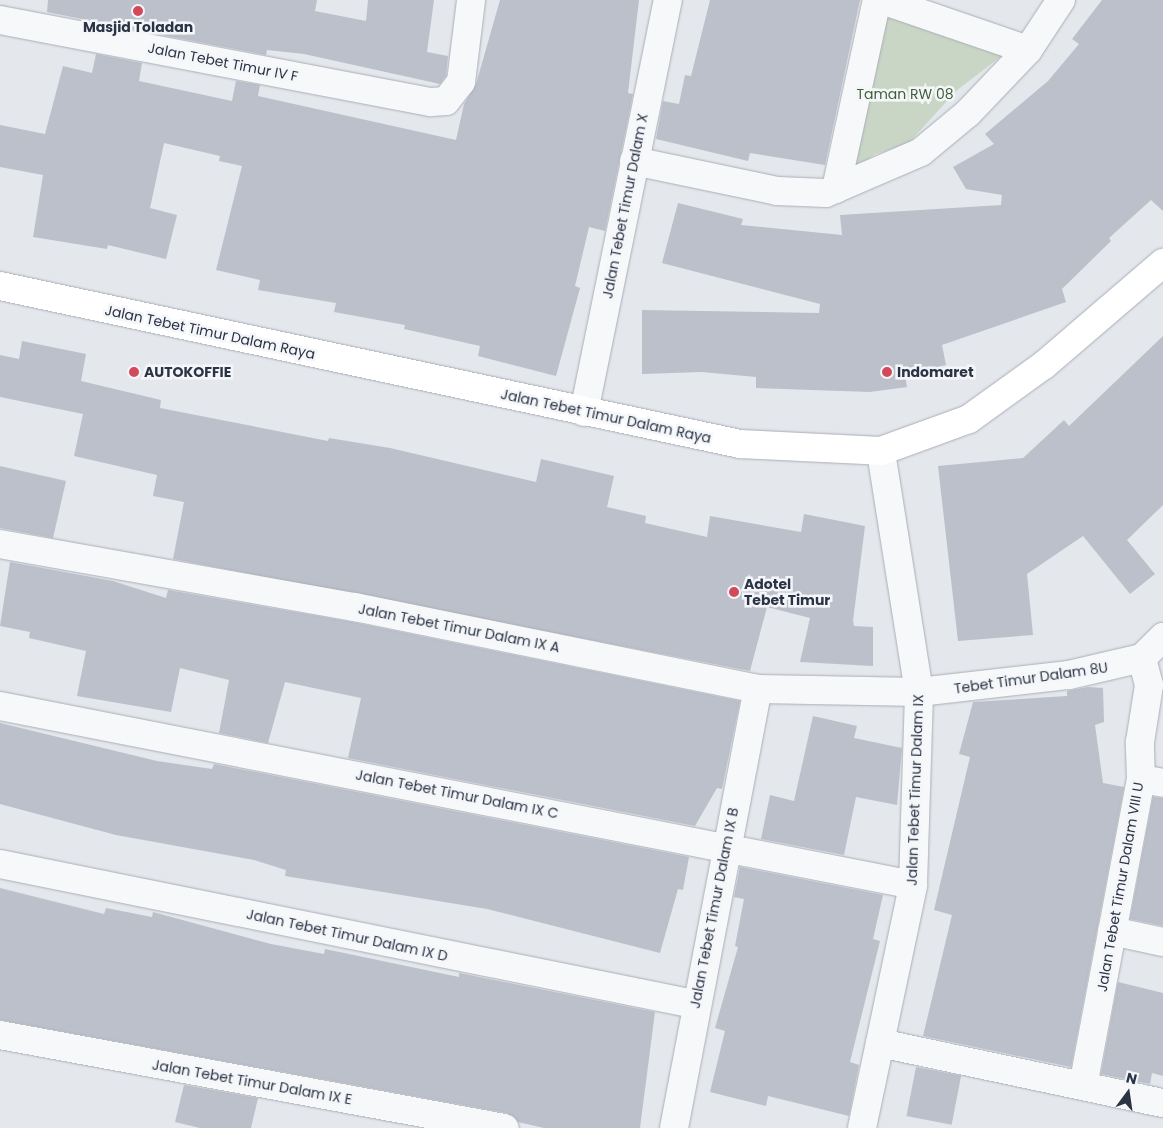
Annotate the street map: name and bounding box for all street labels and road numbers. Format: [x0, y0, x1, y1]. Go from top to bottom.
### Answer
street label: Jalan Tebet Timur IV F [146, 39, 300, 85]
street label: Jalan Tebet Timur Dalam X [599, 112, 651, 300]
street label: Jalan Tebet Timur Dalam Raya [103, 301, 317, 363]
street label: Jalan Tebet Timur Dalam Raya [499, 385, 713, 447]
street label: Jalan Tebet Timur Dalam IX A [357, 600, 561, 656]
street label: Tebet Timur Dalam 8U [953, 659, 1109, 697]
street label: Jalan Tebet Timur Dalam IX [903, 694, 927, 886]
street label: Jalan Tebet Timur Dalam IX C [354, 766, 560, 822]
street label: Jalan Tebet Timur Dalam VIII U [1093, 781, 1147, 993]
street label: Jalan Tebet Timur Dalam IX B [686, 806, 742, 1010]
street label: Jalan Tebet Timur Dalam IX D [245, 905, 449, 965]
street label: Jalan Tebet Timur Dalam IX E [151, 1056, 353, 1108]

